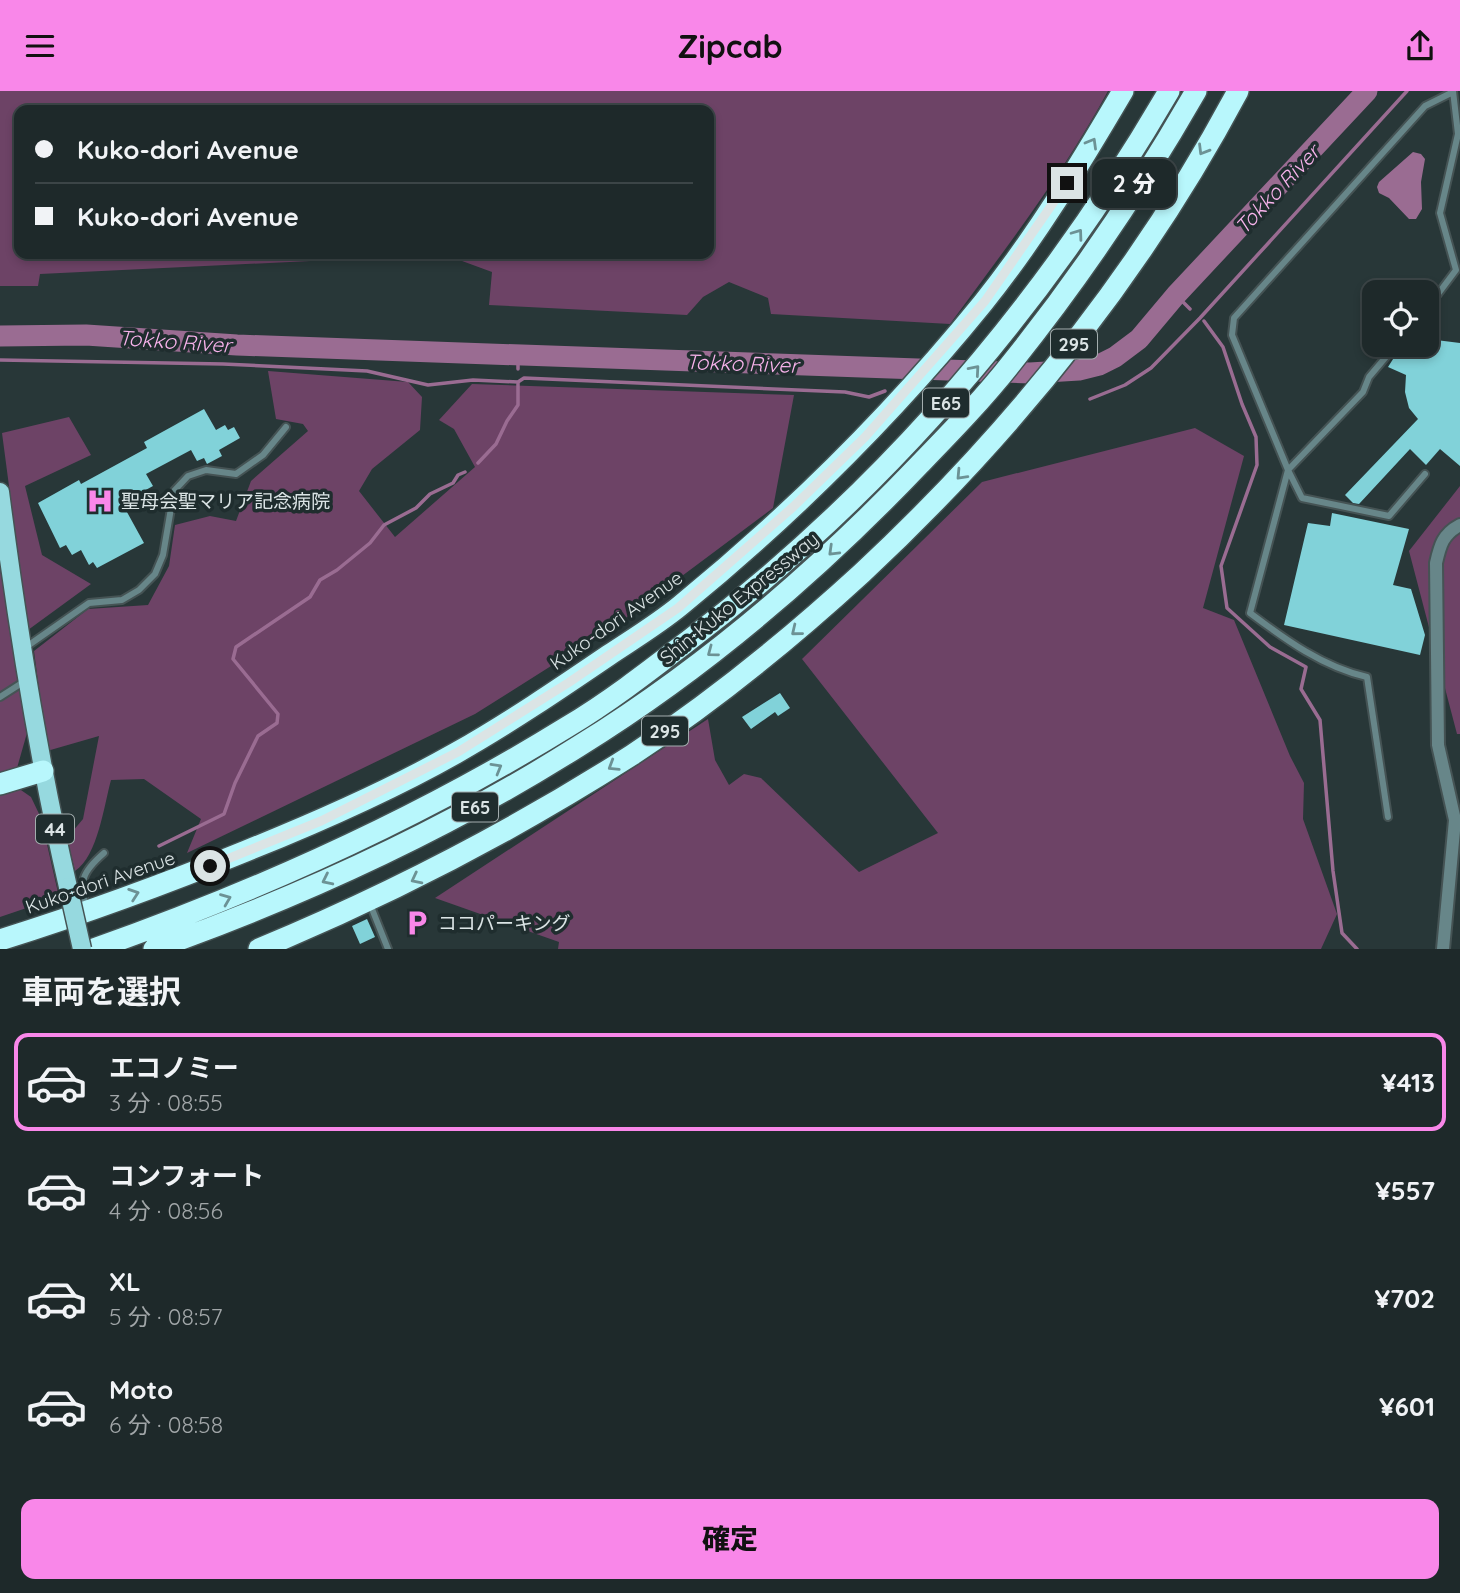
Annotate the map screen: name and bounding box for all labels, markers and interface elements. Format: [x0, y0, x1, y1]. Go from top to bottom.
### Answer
text: Zipcab [677, 26, 783, 66]
icon: menu [21, 27, 59, 65]
icon: share [1401, 27, 1439, 65]
text: Kuko-dori Avenue [77, 133, 299, 166]
water label: Tokko River [1229, 137, 1327, 239]
one-way arrow [1084, 138, 1097, 150]
one-way arrow [1199, 142, 1212, 155]
callout: 2 分 [1092, 159, 1176, 207]
route end [1051, 167, 1083, 199]
text: 2 分 [1113, 169, 1155, 198]
text: Kuko-dori Avenue [77, 200, 299, 233]
one-way arrow [1070, 229, 1082, 242]
map controls [1362, 280, 1439, 357]
button: locate [1362, 280, 1439, 357]
water label: Tokko River [118, 324, 235, 358]
road number: 295 [1051, 330, 1097, 359]
water label: Tokko River [685, 348, 802, 378]
one-way arrow [967, 365, 979, 378]
road number: E65 [923, 389, 969, 417]
one-way arrow [957, 467, 969, 480]
hospital icon: 聖母会聖マリア記念病院 [85, 486, 115, 516]
place label: 聖母会聖マリア記念病院 [121, 489, 330, 513]
street label: Shin-Kuko Expressway [655, 527, 823, 669]
one-way arrow [828, 543, 841, 556]
street label: Kuko-dori Avenue [545, 565, 687, 675]
one-way arrow [792, 623, 804, 636]
one-way arrow [707, 644, 720, 657]
road number: 295 [642, 717, 688, 745]
one-way arrow [608, 758, 621, 771]
one-way arrow [489, 763, 502, 776]
road number: E65 [452, 793, 498, 821]
road number: 44 [36, 815, 74, 843]
street label: Kuko-dori Avenue [22, 845, 178, 919]
route start [194, 850, 226, 882]
one-way arrow [410, 870, 423, 884]
one-way arrow [322, 872, 334, 886]
one-way arrow [128, 888, 140, 903]
one-way arrow [220, 894, 232, 908]
parking icon: ココパーキング [402, 908, 432, 938]
place label: ココパーキング [438, 911, 570, 935]
text: 車両を選択 [21, 971, 181, 1011]
icon: car [25, 1051, 88, 1114]
text: エコノミー [109, 1051, 239, 1084]
text: ¥413 [1381, 1066, 1435, 1099]
text: 3 分 · 08:55 [109, 1088, 223, 1117]
icon: car [25, 1159, 88, 1222]
text: コンフォート [109, 1159, 264, 1192]
text: ¥557 [1375, 1174, 1435, 1207]
text: 4 分 · 08:56 [109, 1196, 223, 1225]
text: XL [109, 1265, 141, 1298]
icon: car [25, 1267, 88, 1330]
text: ¥702 [1374, 1282, 1435, 1315]
text: 5 分 · 08:57 [109, 1302, 223, 1331]
text: Moto [109, 1373, 173, 1406]
icon: car [25, 1375, 88, 1438]
text: ¥601 [1379, 1390, 1435, 1423]
text: 6 分 · 08:58 [109, 1410, 223, 1439]
button: 確定 [21, 1499, 1439, 1579]

